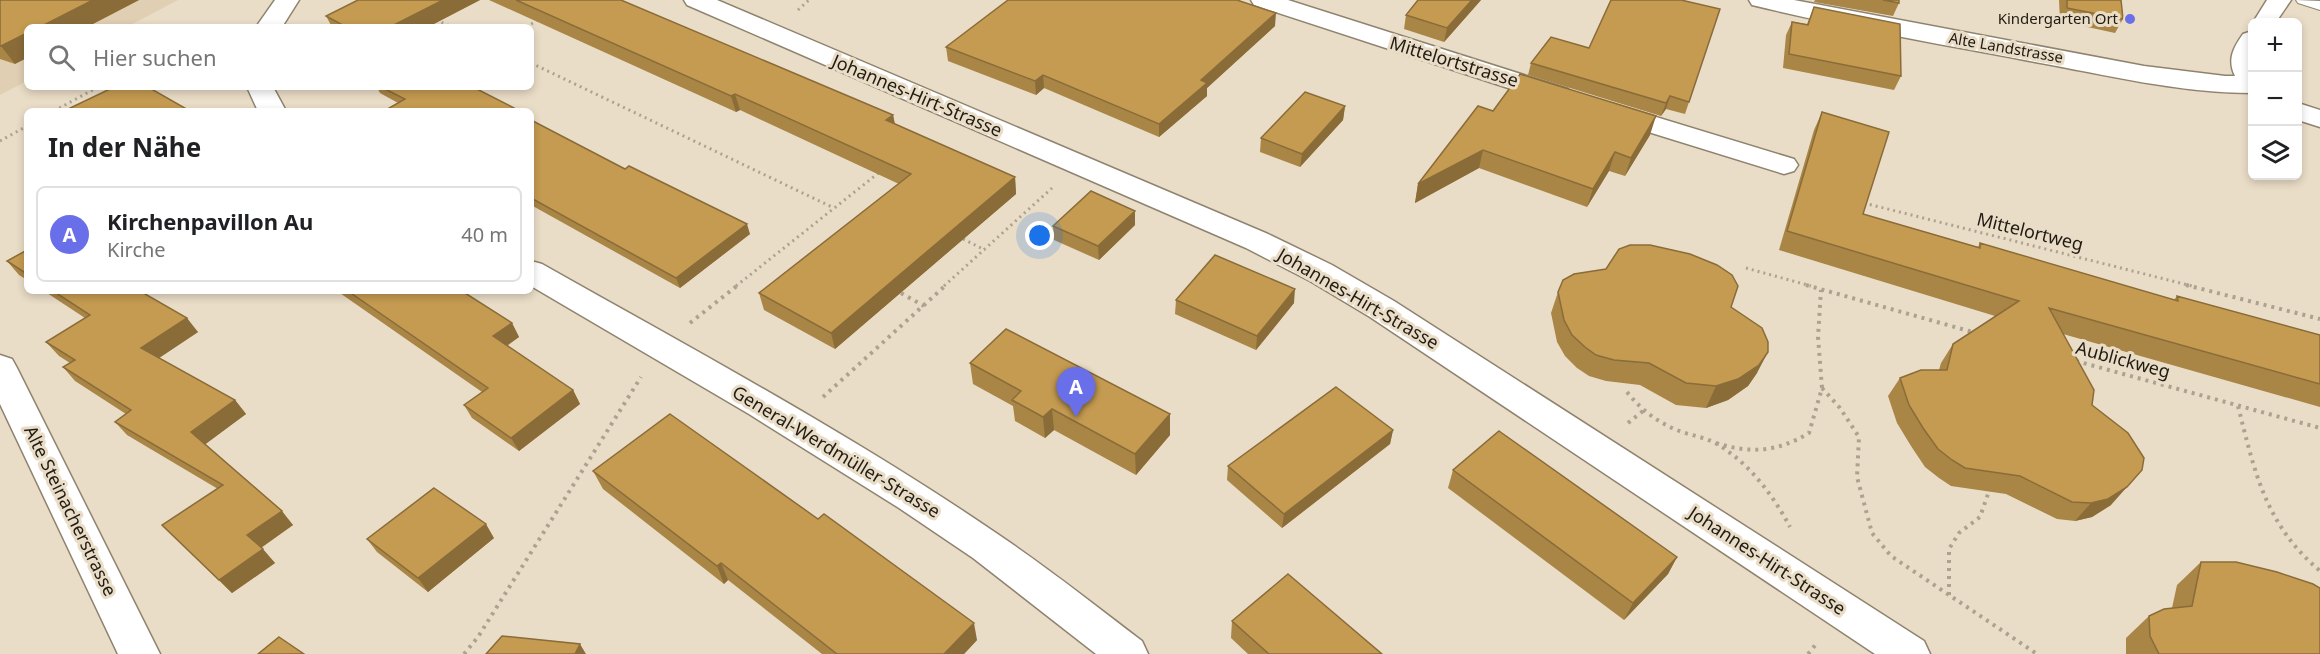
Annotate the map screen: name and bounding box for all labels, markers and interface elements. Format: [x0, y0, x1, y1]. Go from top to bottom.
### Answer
place label: Kindergarten Ort [1998, 8, 2119, 28]
marker: Kindergarten Ort [2123, 12, 2137, 26]
map controls [2248, 18, 2302, 180]
button: + [2248, 18, 2302, 72]
search box [24, 24, 534, 90]
street label: Alte Landstrasse [1947, 27, 2065, 67]
street label: Mittelortstrasse [1387, 30, 1522, 92]
icon: search [45, 41, 78, 74]
text: Hier suchen [93, 42, 217, 72]
street label: Johannes-Hirt-Strasse [827, 48, 1006, 142]
button: − [2248, 72, 2302, 126]
button: layers [2248, 126, 2302, 180]
text: In der Nähe [48, 129, 201, 165]
text: Kirchenpavillon Au [107, 206, 313, 236]
street label: Mittelortweg [1974, 206, 2086, 256]
text: A [63, 221, 76, 248]
text: 40 m [461, 221, 508, 248]
your location [1025, 221, 1054, 250]
text: Kirche [107, 236, 166, 263]
street label: Johannes-Hirt-Strasse [1272, 241, 1444, 354]
street label: Aublickweg [2073, 335, 2173, 383]
pin: A [1056, 368, 1096, 417]
street label: General-Werdmüller-Strasse [728, 379, 945, 523]
street label: Alte Steinacherstrasse [19, 421, 123, 600]
street label: Johannes-Hirt-Strasse [1683, 499, 1851, 620]

